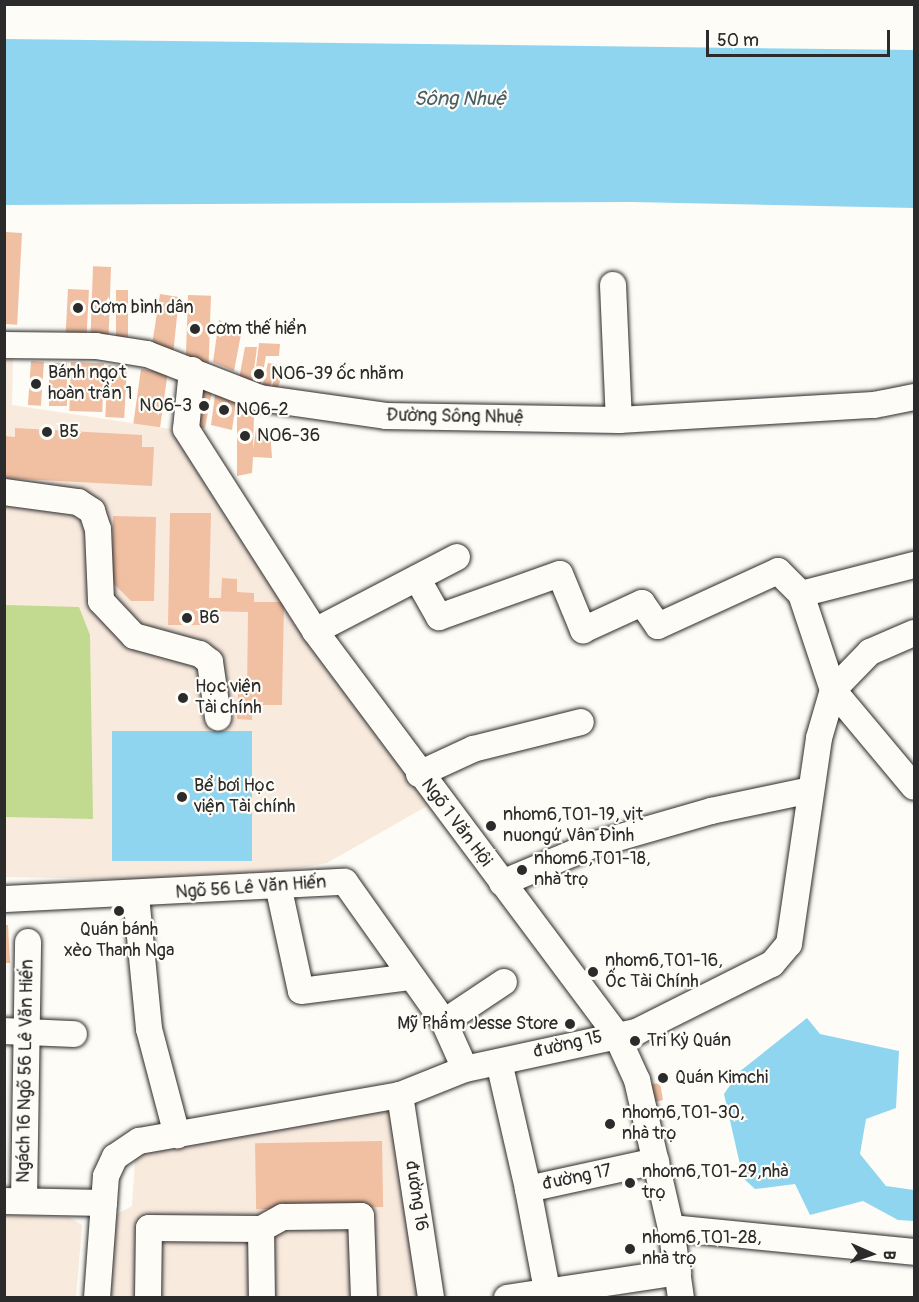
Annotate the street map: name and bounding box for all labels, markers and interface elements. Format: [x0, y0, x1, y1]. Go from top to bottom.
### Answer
scale bar [709, 18, 894, 56]
text: 50 m [717, 29, 759, 52]
water label: Sông Nhuệ [414, 86, 506, 110]
place label: Cơm bình dân [90, 297, 194, 319]
marker: Cơm bình dân [71, 301, 85, 315]
place label: cơm thế hiển [207, 318, 307, 340]
marker: cơm thế hiển [188, 322, 202, 336]
place label: Bánh ngọt hoàn trần 1 [48, 363, 133, 406]
place label: N06-39 ốc nhăm [271, 363, 404, 385]
marker: N06-39 ốc nhăm [252, 367, 266, 381]
marker: Bánh ngọt hoàn trần 1 [29, 377, 43, 391]
place label: N06-3 [139, 395, 192, 417]
marker: N06-3 [197, 399, 211, 413]
place label: N06-2 [236, 399, 289, 421]
marker: N06-2 [217, 403, 231, 417]
street label: Đường Sông Nhuệ [386, 405, 524, 429]
place label: B5 [59, 421, 79, 443]
marker: B5 [40, 425, 54, 439]
place label: N06-36 [257, 425, 320, 447]
marker: N06-36 [238, 429, 252, 443]
place label: B6 [199, 607, 220, 629]
marker: B6 [180, 611, 194, 625]
place label: Học viện Tài chính [195, 677, 262, 720]
marker: Học viện Tài chính [176, 691, 190, 705]
street label: Ngõ 1 Văn Hội [416, 775, 496, 871]
place label: Bể bơi Học viện Tài chính [194, 776, 296, 818]
marker: Bể bơi Học viện Tài chính [175, 790, 189, 804]
place label: nhom6,T01-19, vịt nuongứ Vân Đình [503, 805, 643, 848]
marker: nhom6,T01-19, vịt nuongứ Vân Đình [484, 819, 498, 833]
place label: nhom6,T01-18, nhà trọ [534, 849, 650, 892]
marker: nhom6,T01-18, nhà trọ [515, 863, 529, 877]
street label: Ngõ 56 Lê Văn Hiến [175, 872, 327, 904]
marker: Quán bánh xèo Thanh Nga [112, 904, 126, 918]
place label: Quán bánh xèo Thanh Nga [64, 920, 174, 962]
place label: nhom6,T01-16, Ốc Tài Chính [605, 951, 723, 994]
street label: Ngách 16 Ngõ 56 Lê Văn Hiến [13, 959, 39, 1183]
marker: nhom6,T01-16, Ốc Tài Chính [586, 965, 600, 979]
place label: Mỹ Phẩm Jesse Store [397, 1013, 558, 1035]
marker: Mỹ Phẩm Jesse Store [563, 1017, 577, 1031]
street label: đường 15 [531, 1027, 605, 1063]
place label: Tri Kỷ Quán [647, 1030, 731, 1052]
marker: Tri Kỷ Quán [628, 1034, 642, 1048]
place label: Quán Kimchi [675, 1067, 768, 1089]
marker: Quán Kimchi [656, 1071, 670, 1085]
place label: nhom6,T01-30, nhà trọ [622, 1103, 745, 1146]
marker: nhom6,T01-30, nhà trọ [603, 1117, 617, 1131]
street label: đường 16 [400, 1159, 432, 1233]
street label: đường 17 [540, 1160, 614, 1196]
place label: nhom6,T01-29,nhà trọ [642, 1162, 789, 1204]
marker: nhom6,T01-29,nhà trọ [623, 1176, 637, 1190]
north arrow [841, 1224, 901, 1284]
place label: nhom6,T01-28, nhà trọ [642, 1228, 761, 1270]
marker: nhom6,T01-28, nhà trọ [623, 1242, 637, 1256]
text: B [879, 1250, 899, 1260]

